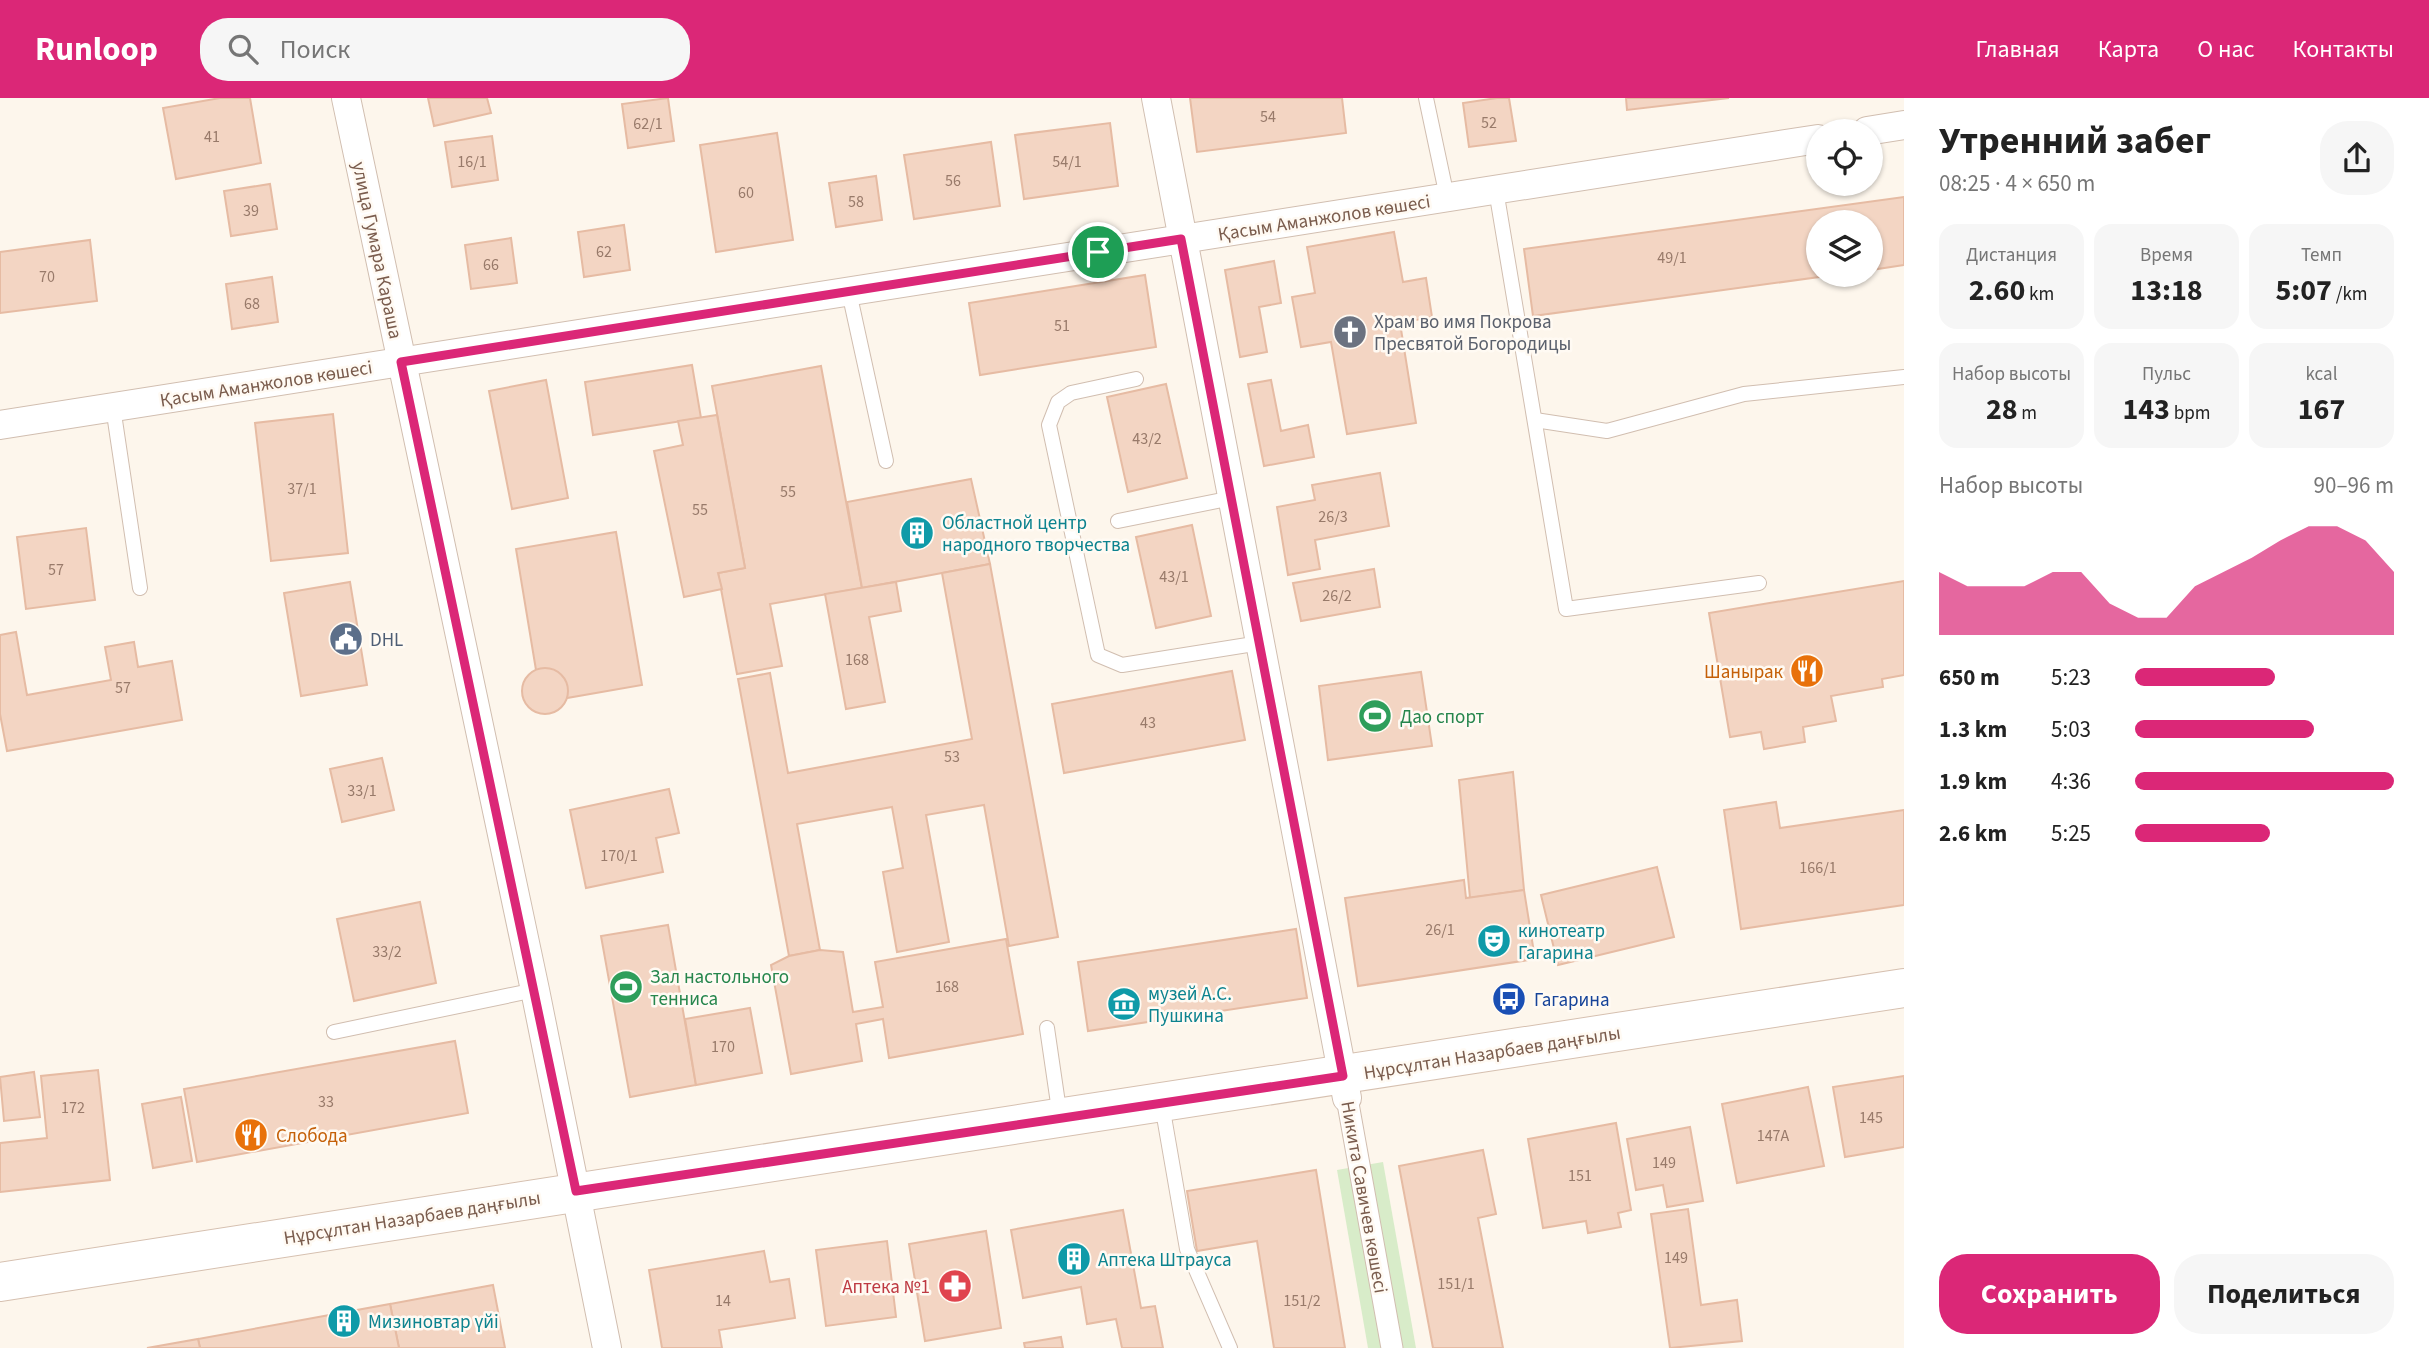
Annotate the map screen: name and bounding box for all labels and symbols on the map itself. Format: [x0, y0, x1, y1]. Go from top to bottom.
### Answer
house number: 54 [1260, 106, 1276, 128]
house number: 52 [1481, 112, 1497, 134]
house number: 62/1 [633, 113, 663, 135]
house number: 41 [204, 126, 220, 148]
house number: 16/1 [457, 151, 487, 173]
house number: 54/1 [1052, 151, 1082, 173]
street label: улица Гумара Караша [345, 159, 409, 341]
house number: 56 [945, 170, 961, 192]
house number: 60 [738, 182, 754, 204]
street label: Қасым Аманжолов көшесі [1216, 188, 1432, 249]
house number: 58 [848, 191, 864, 213]
house number: 39 [243, 200, 259, 222]
pin [1068, 222, 1128, 282]
house number: 62 [596, 241, 612, 263]
house number: 49/1 [1657, 247, 1687, 269]
house number: 66 [483, 254, 499, 276]
house number: 70 [39, 266, 55, 288]
house number: 68 [244, 293, 260, 315]
place label: Храм во имя Покрова Пресвятой Богородицы [1374, 309, 1571, 358]
church icon: Храм во имя Покрова Пресвятой Богородицы [1331, 313, 1369, 351]
house number: 51 [1054, 315, 1070, 337]
street label: Қасым Аманжолов көшесі [158, 354, 374, 415]
house number: 43/2 [1132, 428, 1162, 450]
house number: 37/1 [287, 478, 317, 500]
house number: 55 [780, 481, 796, 503]
house number: 55 [692, 499, 708, 521]
house number: 26/3 [1318, 506, 1348, 528]
place label: Областной центр народного творчества [942, 510, 1130, 559]
building icon: Областной центр народного творчества [898, 514, 936, 552]
house number: 57 [48, 559, 64, 581]
house number: 43/1 [1159, 566, 1189, 588]
house number: 26/2 [1322, 585, 1352, 607]
public building icon: DHL [327, 620, 365, 658]
place label: DHL [370, 627, 403, 654]
house number: 168 [845, 649, 869, 671]
restaurant icon: Шанырак [1788, 652, 1826, 690]
place label: Шанырак [1704, 659, 1784, 686]
house number: 57 [115, 677, 131, 699]
sports icon: Дао спорт [1356, 697, 1394, 735]
place label: Дао спорт [1400, 704, 1485, 731]
house number: 43 [1140, 712, 1156, 734]
house number: 53 [944, 746, 960, 768]
house number: 33/1 [347, 780, 377, 802]
house number: 170/1 [600, 845, 638, 867]
house number: 166/1 [1799, 857, 1837, 879]
place label: кинотеатр Гагарина [1518, 918, 1605, 967]
house number: 26/1 [1425, 919, 1455, 941]
theatre icon: кинотеатр Гагарина [1475, 922, 1513, 960]
house number: 33/2 [372, 941, 402, 963]
place label: Зал настольного тенниса [650, 964, 789, 1013]
sports icon: Зал настольного тенниса [607, 968, 645, 1006]
house number: 168 [935, 976, 959, 998]
bus stop icon: Гагарина [1490, 980, 1528, 1018]
place label: музей А.С. Пушкина [1148, 981, 1232, 1030]
museum icon: музей А.С. Пушкина [1105, 985, 1143, 1023]
place label: Гагарина [1534, 987, 1610, 1014]
street label: Нұрсұлтан Назарбаев даңғылы [1362, 1020, 1623, 1087]
house number: 170 [711, 1036, 735, 1058]
house number: 33 [318, 1091, 334, 1113]
house number: 172 [61, 1097, 85, 1119]
street label: Никита Савичев көшесі [1333, 1099, 1394, 1296]
house number: 145 [1859, 1107, 1883, 1129]
restaurant icon: Слобода [232, 1116, 270, 1154]
place label: Слобода [276, 1123, 348, 1150]
house number: 147А [1757, 1125, 1790, 1147]
house number: 149 [1652, 1152, 1676, 1174]
house number: 151 [1568, 1165, 1592, 1187]
street label: Нұрсұлтан Назарбаев даңғылы [282, 1185, 543, 1252]
building icon: Аптека Штрауса [1055, 1240, 1093, 1278]
place label: Аптека Штрауса [1098, 1247, 1231, 1274]
house number: 149 [1664, 1247, 1688, 1269]
pharmacy icon: Аптека №1 [936, 1267, 974, 1305]
house number: 151/1 [1437, 1273, 1475, 1295]
place label: Аптека №1 [842, 1274, 930, 1301]
house number: 14 [715, 1290, 731, 1312]
house number: 151/2 [1283, 1290, 1321, 1312]
building icon: Мизиновтар үйі [325, 1302, 363, 1340]
place label: Мизиновтар үйі [368, 1309, 499, 1336]

